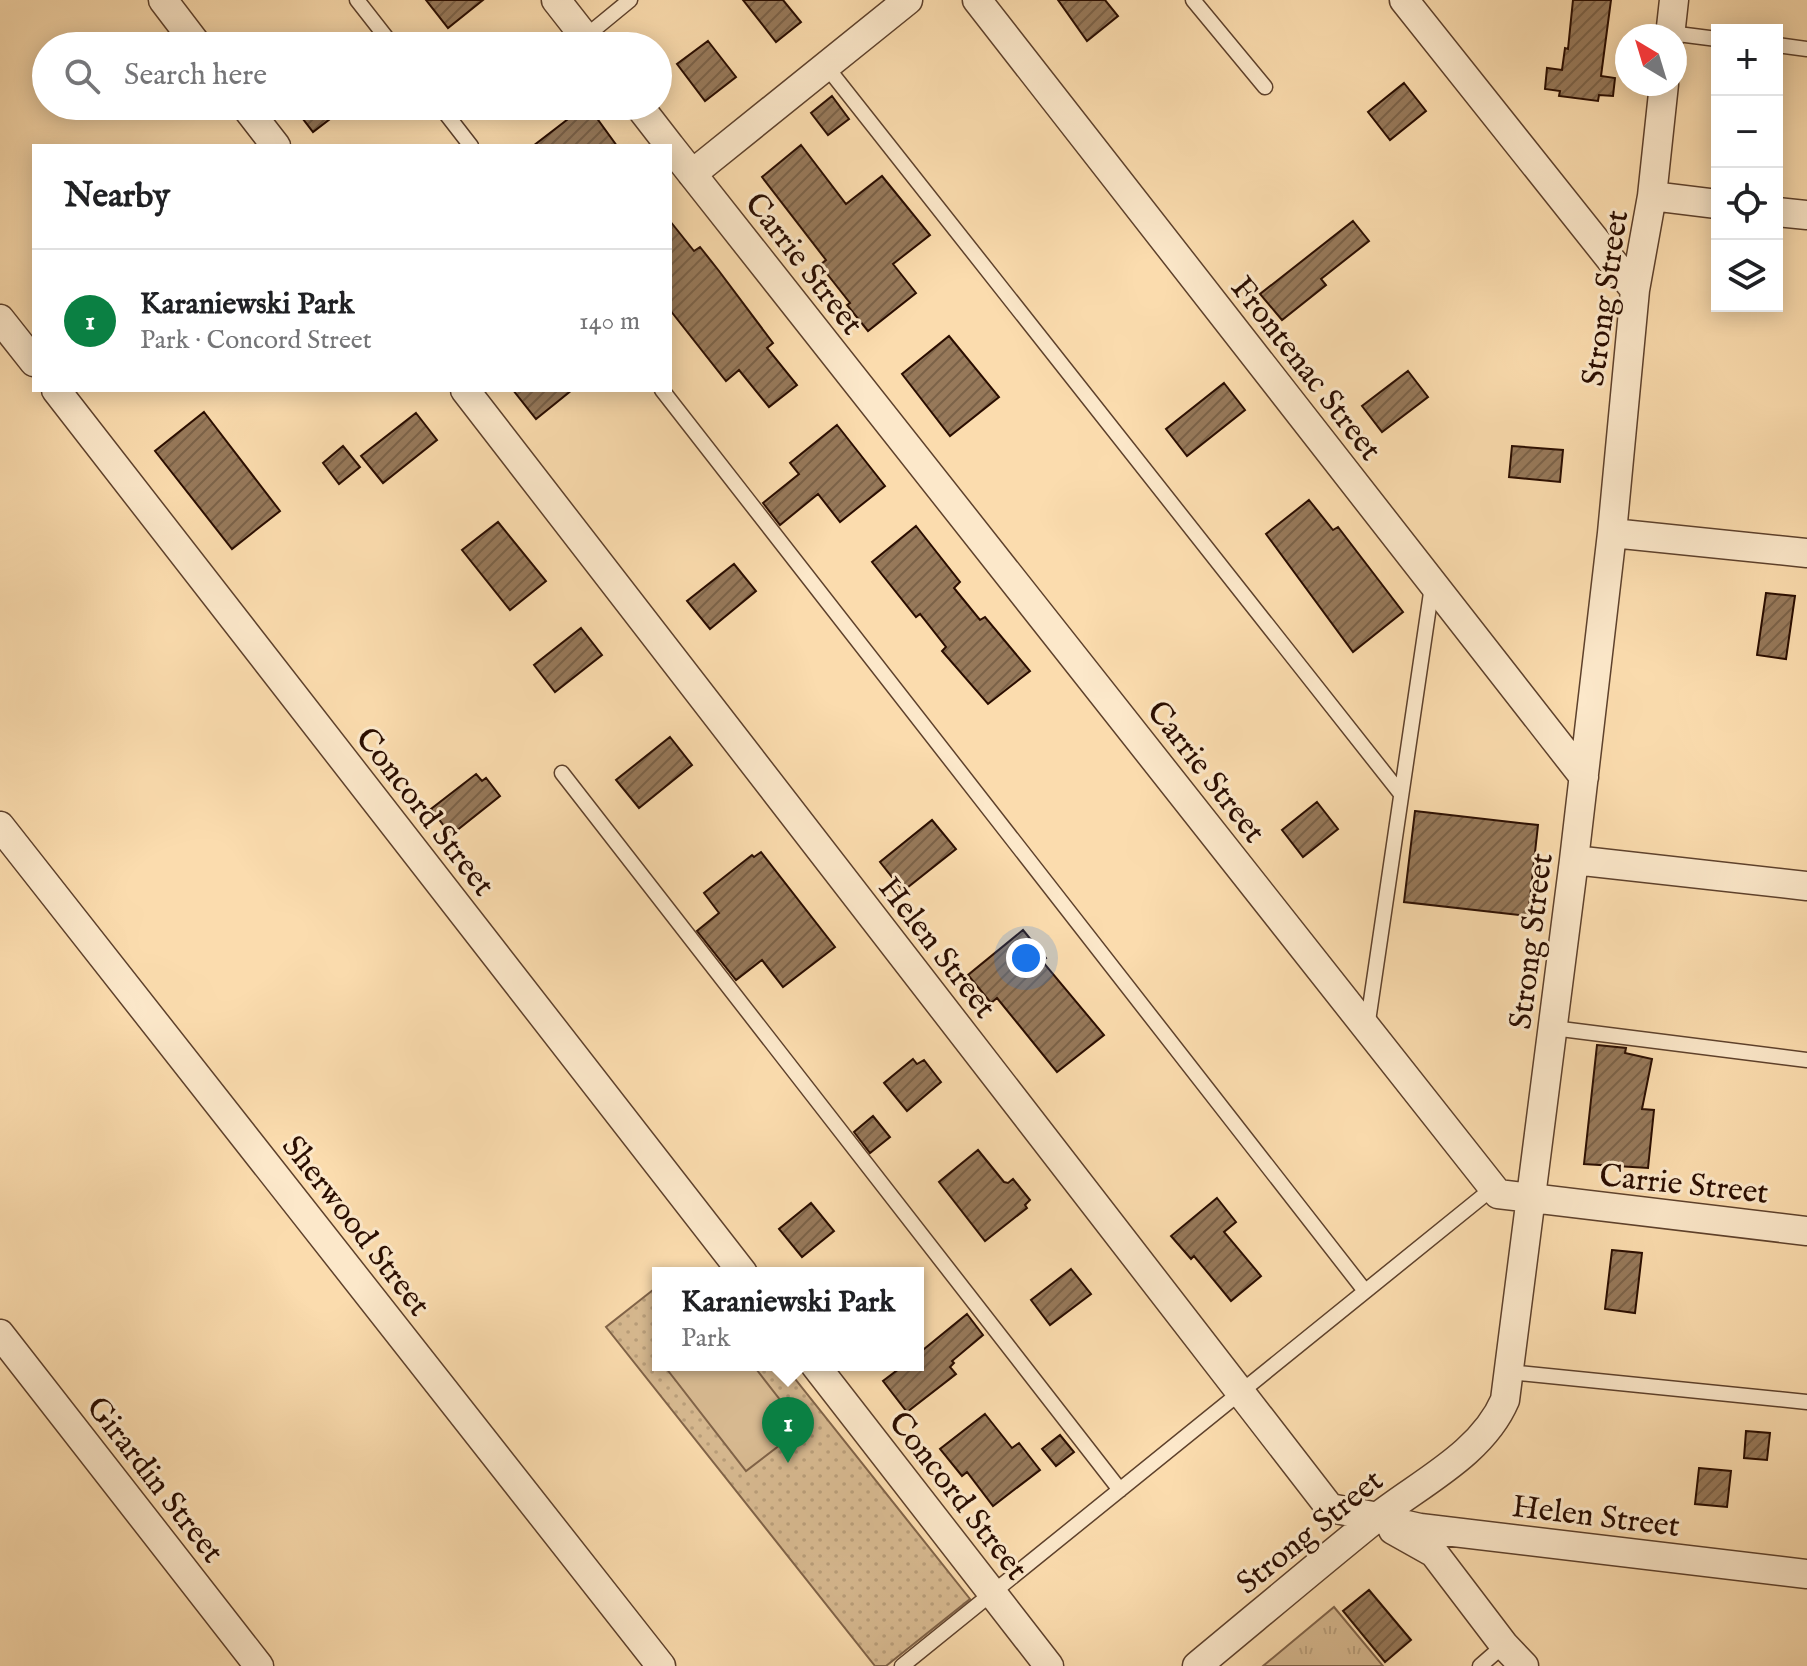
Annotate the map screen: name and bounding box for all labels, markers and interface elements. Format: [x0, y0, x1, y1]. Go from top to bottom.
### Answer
north arrow [1615, 24, 1687, 96]
map controls [1711, 24, 1783, 312]
button: + [1711, 24, 1783, 96]
search box [32, 32, 672, 120]
icon: search [60, 54, 104, 98]
text: Search here [124, 57, 267, 95]
button: − [1711, 96, 1783, 168]
button: locate [1711, 168, 1783, 240]
text: Nearby [64, 175, 170, 218]
street label: Carrie Street [735, 185, 871, 344]
street label: Strong Street [1574, 208, 1639, 389]
button: layers [1711, 240, 1783, 312]
street label: Frontenac Street [1220, 269, 1390, 470]
text: Karaniewski Park [140, 286, 354, 324]
text: 1 [85, 305, 95, 338]
text: 140 m [579, 305, 640, 338]
text: Park · Concord Street [140, 324, 372, 357]
street label: Carrie Street [1137, 693, 1273, 852]
street label: Concord Street [345, 720, 503, 905]
street label: Strong Street [1501, 851, 1564, 1032]
street label: Helen Street [868, 870, 1004, 1028]
your location [1006, 938, 1046, 978]
street label: Sherwood Street [272, 1128, 438, 1325]
street label: Carrie Street [1597, 1156, 1770, 1215]
popup [652, 1267, 924, 1371]
text: Karaniewski Park [681, 1284, 895, 1322]
text: Park [681, 1322, 730, 1355]
street label: Girardin Street [76, 1389, 232, 1572]
pin: 1 [762, 1397, 814, 1463]
street label: Concord Street [878, 1404, 1036, 1589]
street label: Strong Street [1229, 1461, 1392, 1605]
street label: Helen Street [1510, 1487, 1682, 1548]

